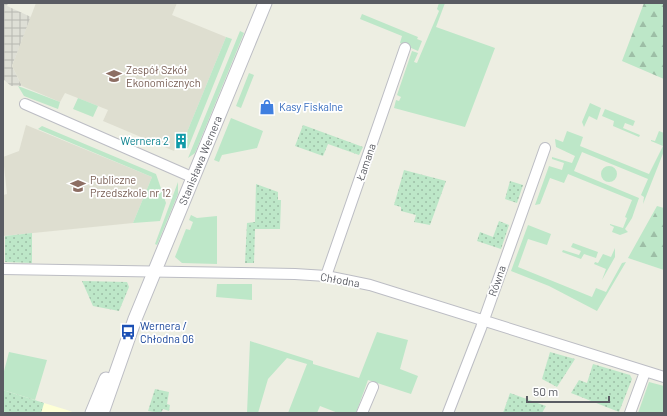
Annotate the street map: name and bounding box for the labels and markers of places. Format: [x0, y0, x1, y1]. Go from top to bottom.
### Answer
place label: Zespół Szkół Ekonomicznych [126, 63, 201, 89]
school or university icon: Zespół Szkół Ekonomicznych [105, 67, 123, 85]
shop icon: Kasy Fiskalne [258, 98, 276, 116]
place label: Kasy Fiskalne [279, 100, 343, 113]
building icon: Wernera 2 [172, 132, 190, 150]
place label: Wernera 2 [121, 134, 169, 147]
place label: Publiczne Przedszkole nr 12 [90, 173, 171, 199]
school or university icon: Publiczne Przedszkole nr 12 [69, 177, 87, 195]
place label: Wernera / Chłodna 06 [140, 319, 194, 345]
bus stop icon: Wernera / Chłodna 06 [119, 323, 137, 341]

